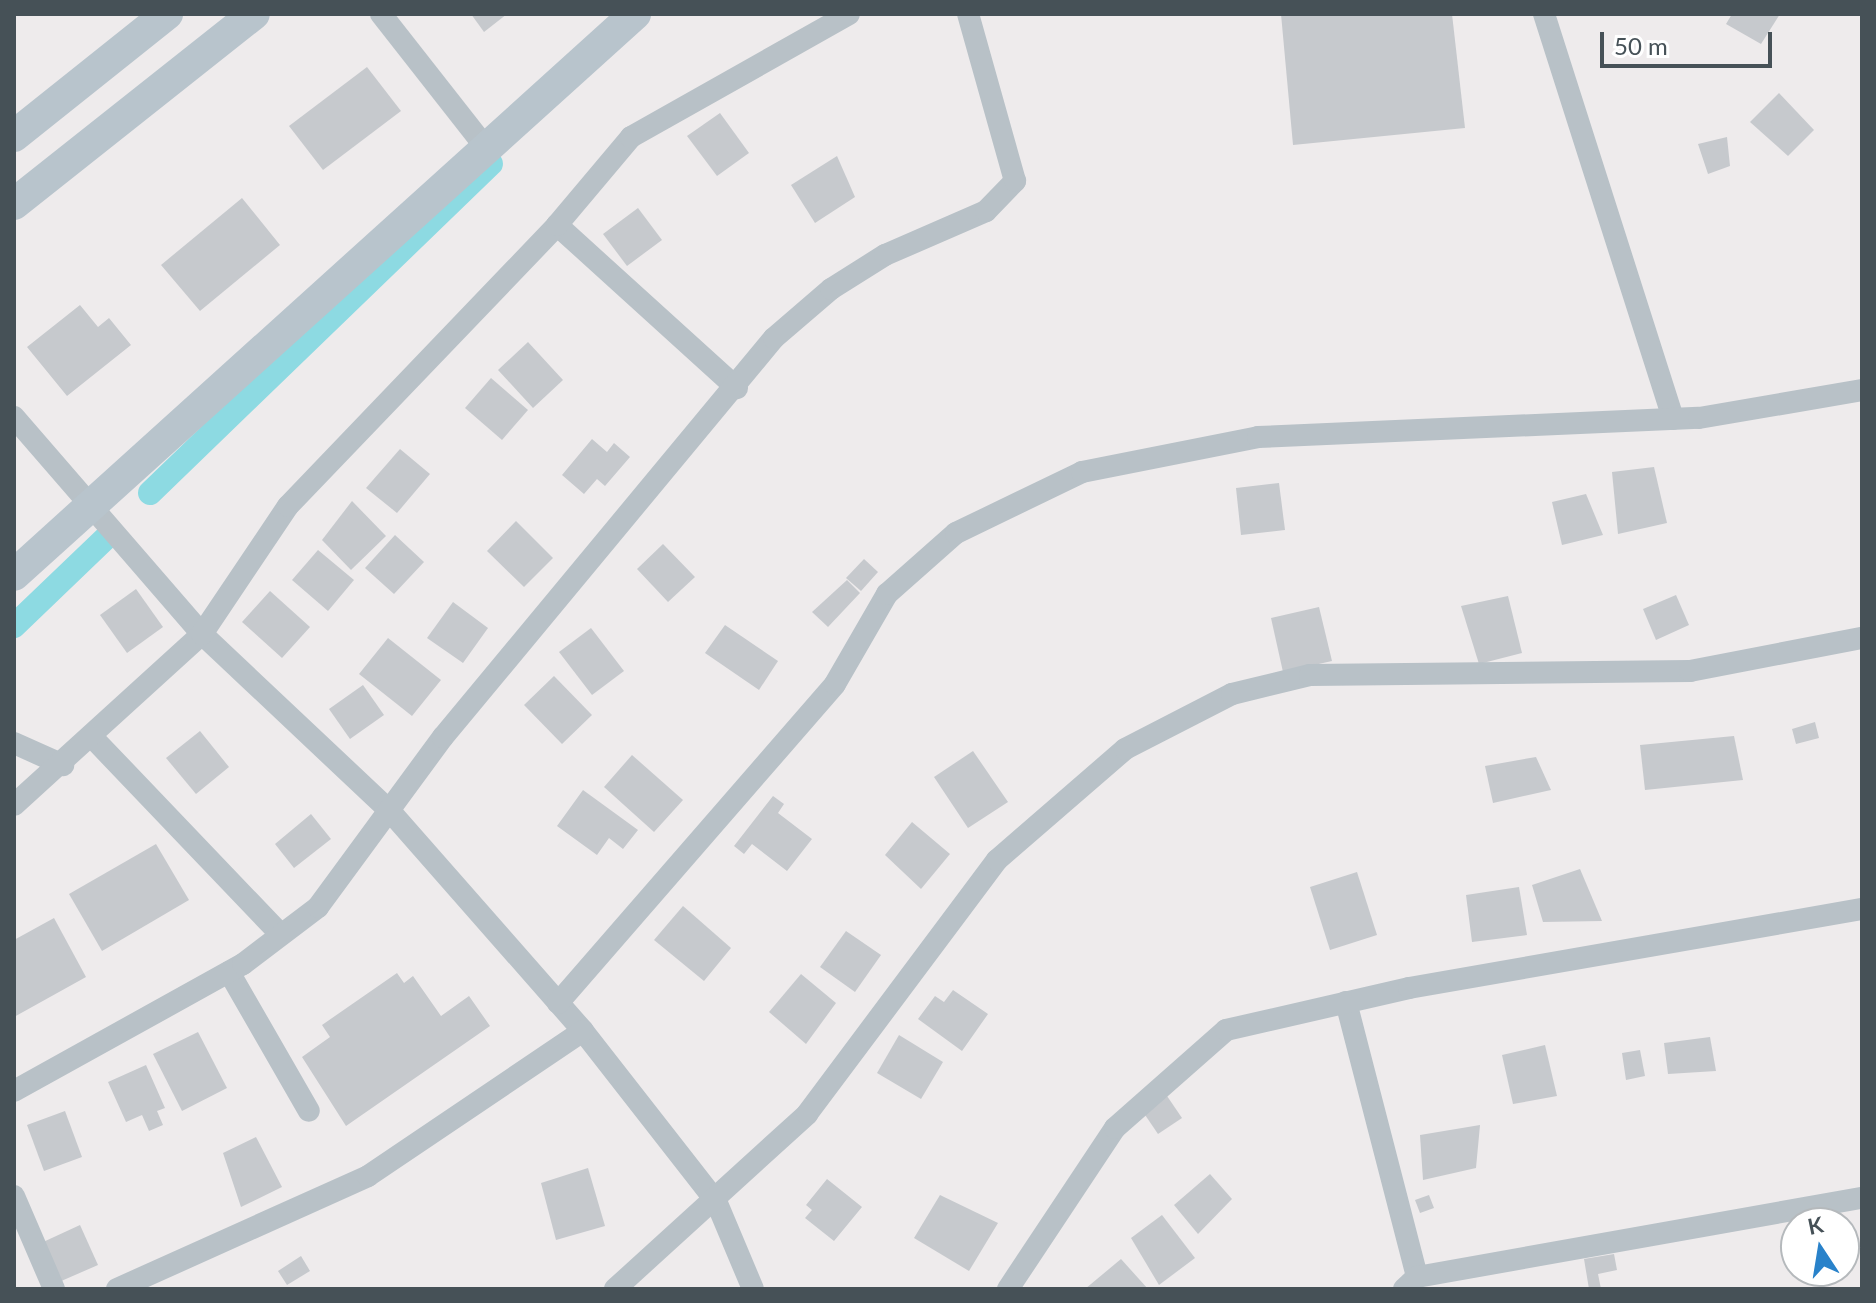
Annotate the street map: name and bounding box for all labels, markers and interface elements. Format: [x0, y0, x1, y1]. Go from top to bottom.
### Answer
scale bar [1604, 16, 1776, 66]
text: 50 m [1614, 31, 1668, 60]
north arrow [1780, 1207, 1860, 1287]
text: K [1805, 1210, 1826, 1240]

